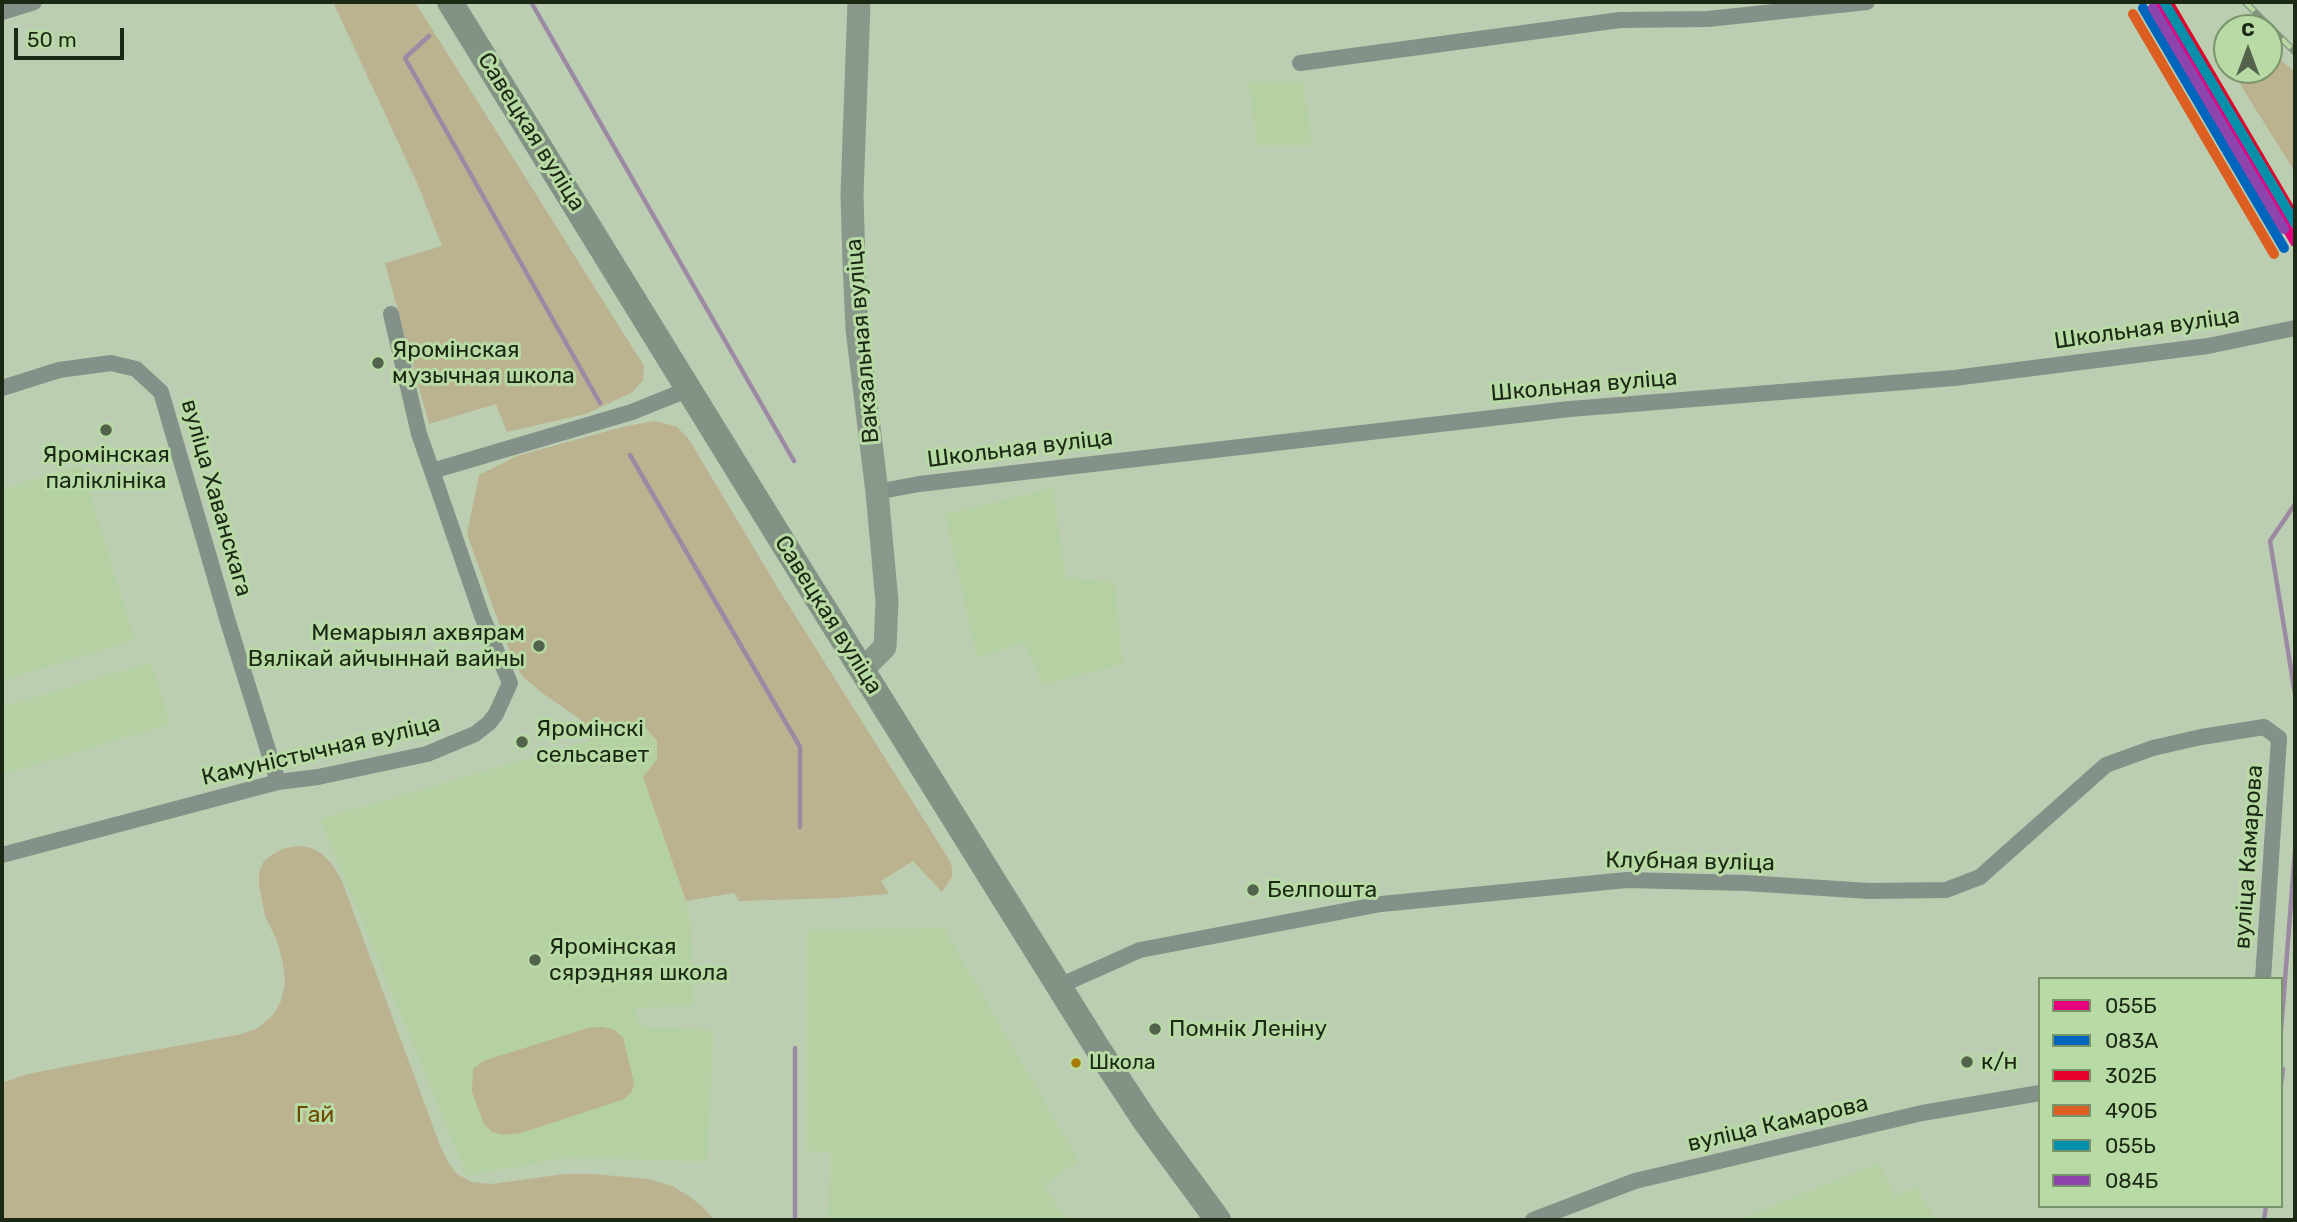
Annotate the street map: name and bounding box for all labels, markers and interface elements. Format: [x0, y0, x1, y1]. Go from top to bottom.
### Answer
scale bar [18, 14, 128, 58]
north arrow [2213, 14, 2283, 84]
text: С [2241, 18, 2255, 41]
text: 50 m [27, 27, 77, 52]
street label: Савецкая вуліца [471, 48, 591, 216]
street label: Вакзальная вуліца [840, 238, 886, 444]
street label: Школьная вуліца [2052, 302, 2242, 356]
place label: Яромінская музычная школа [392, 336, 575, 390]
marker: Яромінская музычная школа [370, 355, 386, 371]
street label: Школьная вуліца [1490, 364, 1678, 408]
street label: вуліца Хаванскага [175, 396, 257, 600]
marker: Яромінская паліклініка [98, 422, 114, 438]
street label: Школьная вуліца [925, 424, 1115, 474]
place label: Яромінская паліклініка [42, 441, 170, 495]
street label: Савецкая вуліца [768, 531, 888, 699]
place label: Мемарыял ахвярам Вялікай айчыннай вайны [248, 619, 525, 673]
marker: Мемарыял ахвярам Вялікай айчыннай вайны [531, 638, 547, 654]
street label: Камуністычная вуліца [199, 710, 443, 792]
place label: Яромінскі сельсавет [536, 715, 649, 769]
marker: Яромінскі сельсавет [514, 734, 530, 750]
street label: вуліца Камарова [2229, 764, 2269, 950]
street label: Клубная вуліца [1605, 847, 1775, 877]
place label: Белпошта [1267, 876, 1377, 904]
marker: Белпошта [1245, 882, 1261, 898]
place label: Яромінская сярэдняя школа [549, 933, 728, 987]
marker: Яромінская сярэдняя школа [527, 952, 543, 968]
legend [2038, 977, 2283, 1208]
text: 055Б [2105, 993, 2157, 1018]
place label: Помнік Леніну [1169, 1015, 1327, 1043]
marker: Помнік Леніну [1147, 1021, 1163, 1037]
text: 083А [2105, 1028, 2158, 1053]
place label: к/н [1981, 1048, 2018, 1076]
place label: Школа [1089, 1050, 1155, 1076]
marker: к/н [1959, 1054, 1975, 1070]
marker: Школа [1069, 1056, 1083, 1070]
text: 302Б [2105, 1063, 2157, 1088]
street label: вуліца Камарова [1685, 1090, 1871, 1158]
text: 490Б [2105, 1098, 2157, 1123]
park label: Гай [296, 1101, 334, 1129]
text: 055Ь [2105, 1133, 2156, 1158]
text: 084Б [2105, 1168, 2158, 1193]

